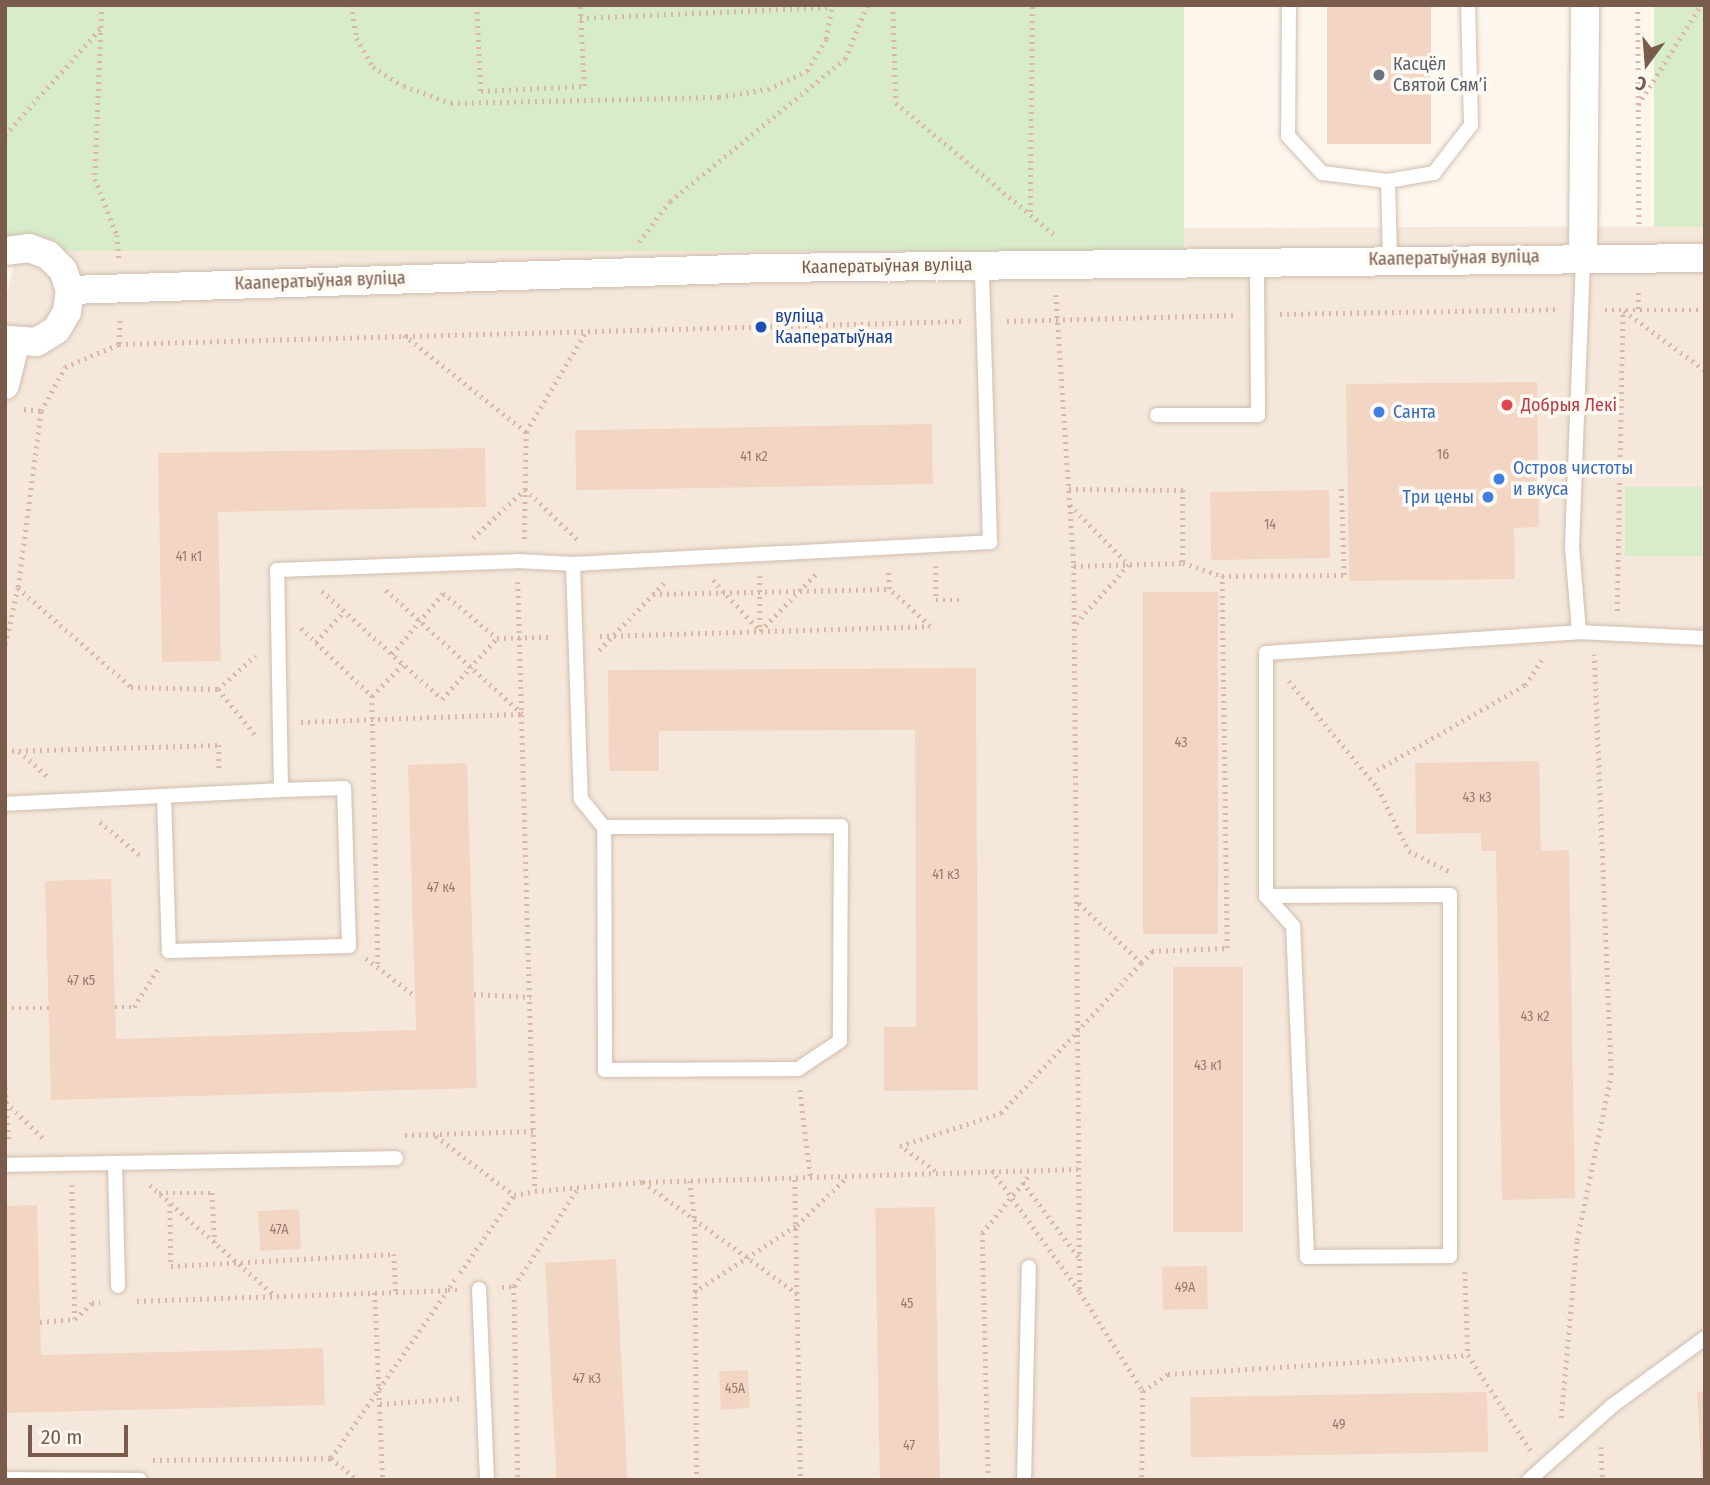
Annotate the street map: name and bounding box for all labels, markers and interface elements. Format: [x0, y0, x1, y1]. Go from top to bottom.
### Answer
north arrow [1612, 28, 1682, 98]
place label: Касцёл Святой Сямʼі [1393, 54, 1487, 96]
marker: Касцёл Святой Сямʼі [1371, 67, 1387, 83]
text: С [1633, 71, 1649, 96]
street label: Кааператыўная вуліца [1368, 246, 1540, 270]
street label: Кааператыўная вуліца [801, 254, 973, 278]
street label: Кааператыўная вуліца [234, 267, 406, 295]
place label: вуліца Кааператыўная [775, 306, 893, 348]
marker: вуліца Кааператыўная [753, 319, 769, 335]
place label: Добрыя Лекі [1521, 394, 1617, 416]
marker: Добрыя Лекі [1499, 397, 1515, 413]
place label: Санта [1393, 401, 1436, 423]
marker: Санта [1371, 404, 1387, 420]
house number: 16 [1437, 447, 1449, 463]
house number: 41 к2 [740, 449, 768, 465]
place label: Остров чистоты и вкуса [1513, 458, 1633, 500]
marker: Остров чистоты и вкуса [1491, 471, 1507, 487]
place label: Три цены [1402, 486, 1474, 508]
marker: Три цены [1480, 489, 1496, 505]
house number: 14 [1264, 517, 1276, 533]
house number: 41 к1 [176, 549, 202, 565]
house number: 43 [1175, 735, 1187, 751]
house number: 43 к3 [1462, 790, 1492, 806]
house number: 41 к3 [932, 867, 960, 883]
house number: 47 к4 [427, 880, 455, 896]
house number: 47 к5 [67, 973, 95, 989]
house number: 43 к2 [1521, 1009, 1549, 1025]
house number: 43 к1 [1194, 1058, 1222, 1074]
house number: 47А [269, 1222, 289, 1238]
house number: 49А [1175, 1280, 1195, 1296]
house number: 45 [900, 1296, 914, 1312]
house number: 47 к3 [573, 1371, 601, 1387]
house number: 45А [725, 1381, 745, 1397]
scale bar [32, 1412, 131, 1456]
house number: 49 [1332, 1417, 1346, 1433]
text: 20 m [41, 1424, 82, 1450]
house number: 47 [903, 1438, 915, 1454]

